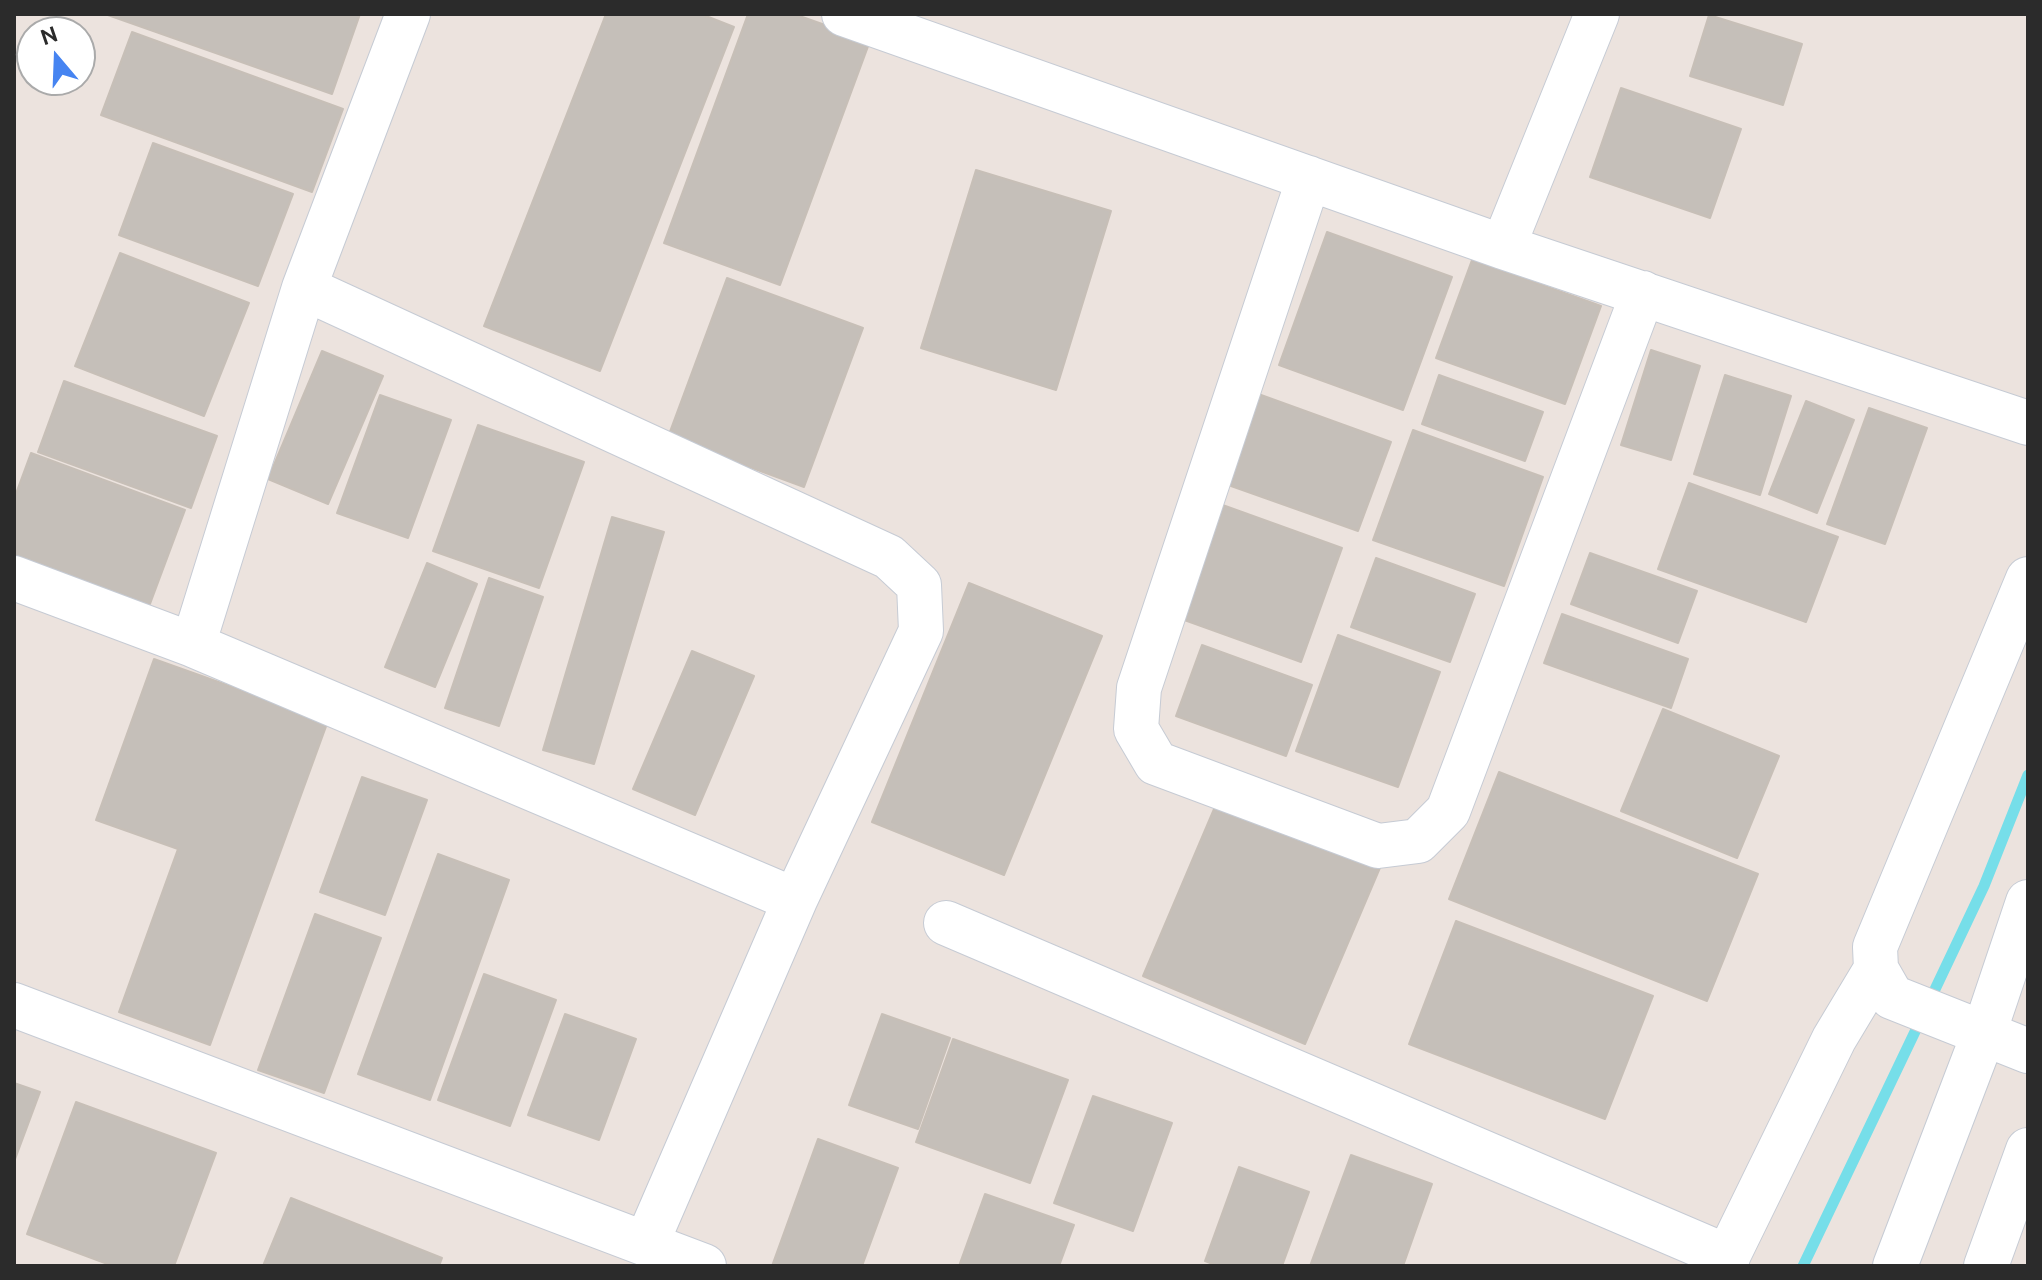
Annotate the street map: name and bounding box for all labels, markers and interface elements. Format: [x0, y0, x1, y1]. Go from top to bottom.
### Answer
north arrow [16, 16, 96, 96]
text: N [37, 20, 61, 49]

